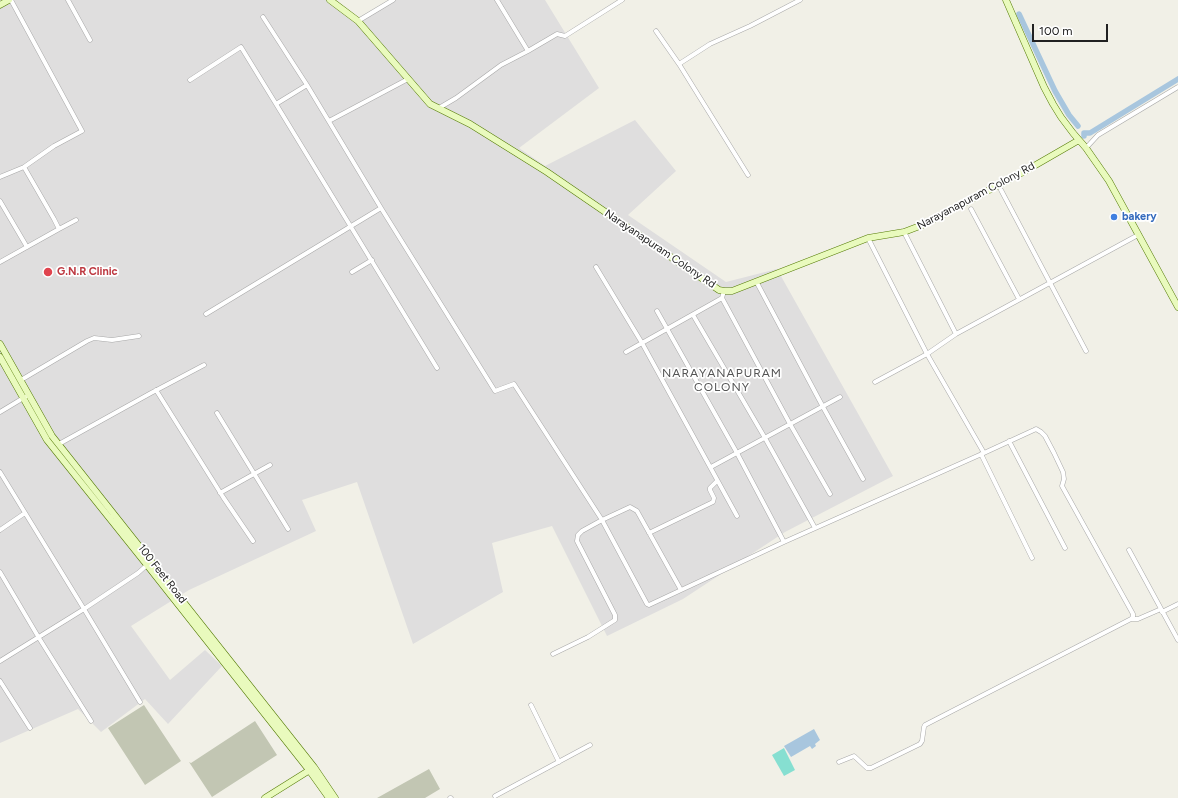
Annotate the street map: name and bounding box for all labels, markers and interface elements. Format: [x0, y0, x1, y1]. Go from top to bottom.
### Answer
scale bar [1034, 16, 1110, 42]
text: 100 m [1039, 24, 1073, 38]
street label: Narayanapuram Colony Rd [915, 159, 1037, 233]
street label: Narayanapuram Colony Rd [602, 207, 718, 291]
place label: bakery [1122, 210, 1157, 224]
marker: bakery [1109, 212, 1119, 222]
place label: G.N.R Clinic [57, 265, 118, 279]
marker: G.N.R Clinic [42, 266, 54, 278]
district label: NARAYANAPURAM COLONY [662, 366, 782, 394]
street label: 100 Feet Road [135, 542, 189, 606]

